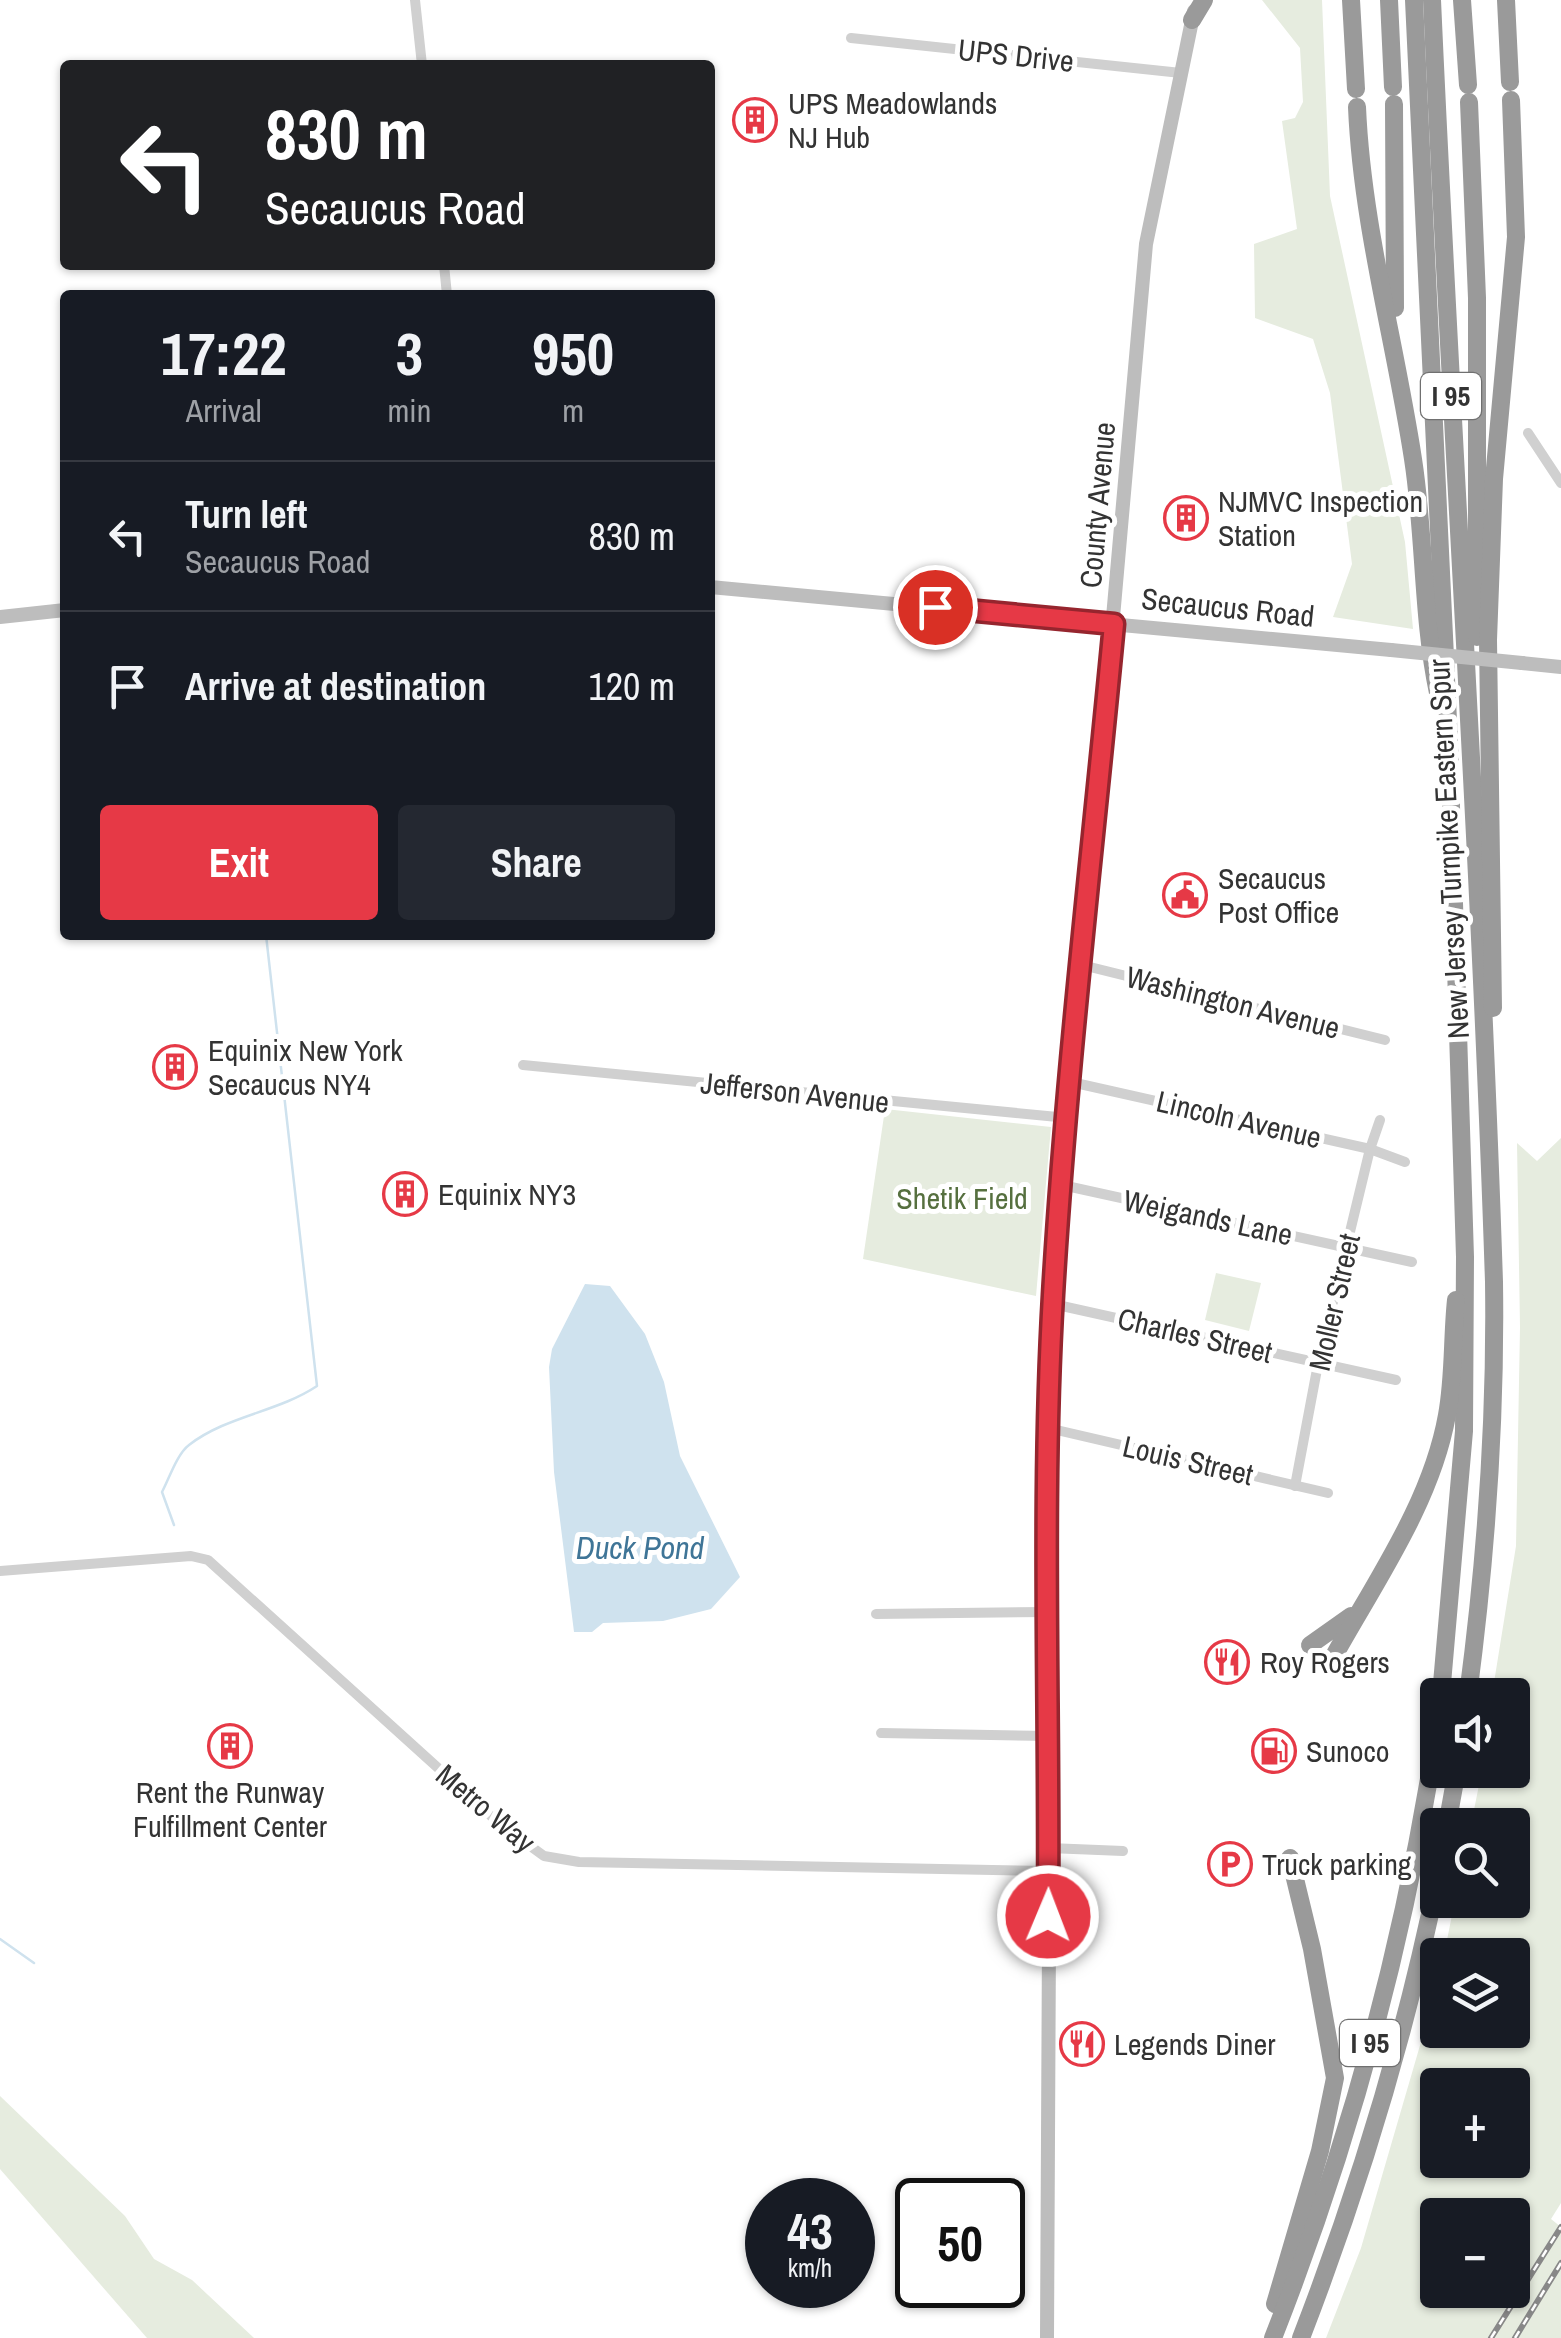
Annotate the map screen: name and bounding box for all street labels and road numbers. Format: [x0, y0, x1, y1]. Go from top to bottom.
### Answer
street label: UPS Drive [956, 29, 1076, 81]
road number: I 95 [1421, 373, 1481, 419]
street label: County Avenue [1070, 420, 1124, 590]
street label: Secaucus Road [1140, 578, 1316, 636]
street label: New Jersey Turnpike Eastern Spur [1418, 657, 1478, 1040]
street label: Washington Avenue [1122, 956, 1344, 1048]
street label: Jefferson Avenue [699, 1062, 891, 1122]
street label: Lincoln Avenue [1153, 1081, 1325, 1157]
street label: Weigands Lane [1120, 1180, 1296, 1254]
street label: Moller Street [1299, 1229, 1369, 1374]
street label: Charles Street [1114, 1298, 1276, 1372]
street label: Louis Street [1119, 1426, 1257, 1494]
street label: Metro Way [428, 1755, 545, 1862]
road number: I 95 [1340, 2020, 1400, 2066]

